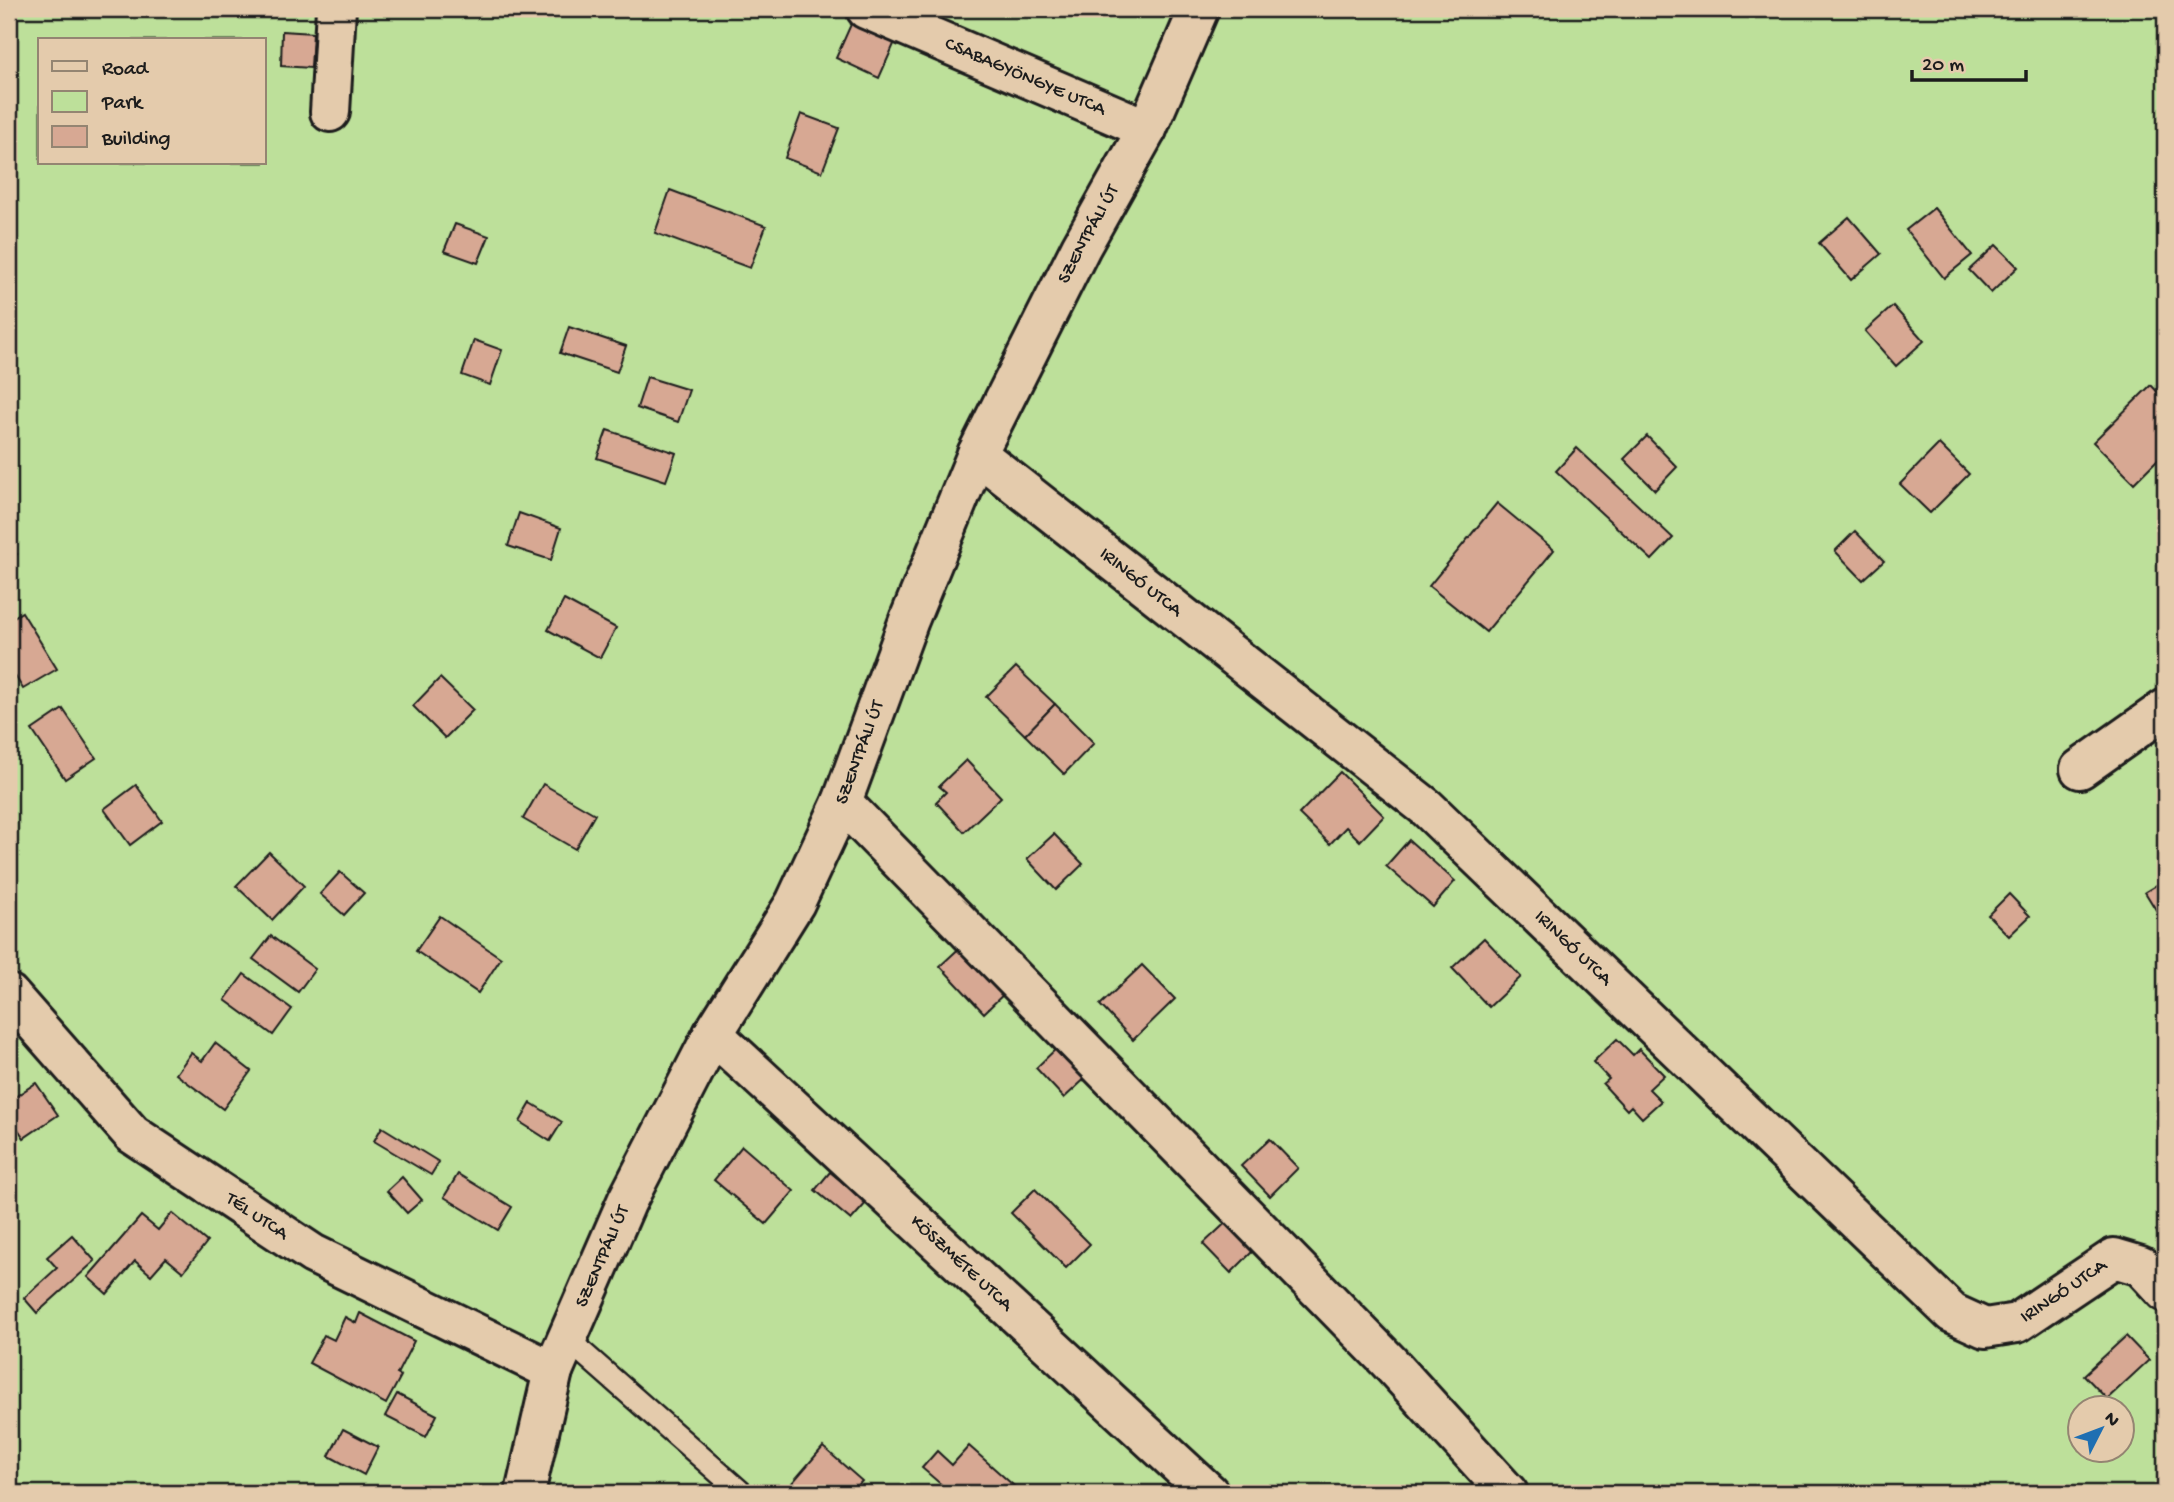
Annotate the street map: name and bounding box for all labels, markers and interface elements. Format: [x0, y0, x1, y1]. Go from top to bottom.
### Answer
street label: CSABAGYÖNGYE UTCA [941, 32, 1111, 122]
legend [38, 38, 266, 164]
scale bar [1912, 38, 2025, 82]
text: 20 m [1922, 54, 1964, 79]
text: Road [102, 58, 150, 83]
text: Park [101, 92, 145, 117]
text: Building [101, 128, 171, 153]
street label: SZENTPÁLI ÚT [1053, 181, 1125, 288]
street label: IRINGÓ UTCA [1094, 543, 1188, 623]
street label: SZENTPÁLI ÚT [831, 697, 890, 808]
street label: IRINGÓ UTCA [1529, 906, 1618, 992]
street label: TÉL UTCA [220, 1187, 294, 1247]
street label: SZENTPÁLI ÚT [571, 1201, 635, 1311]
street label: KÖSZMÉTE UTCA [905, 1210, 1018, 1318]
street label: IRINGÓ UTCA [2016, 1253, 2113, 1329]
north arrow [2066, 1394, 2136, 1464]
text: N [2098, 1408, 2124, 1432]

